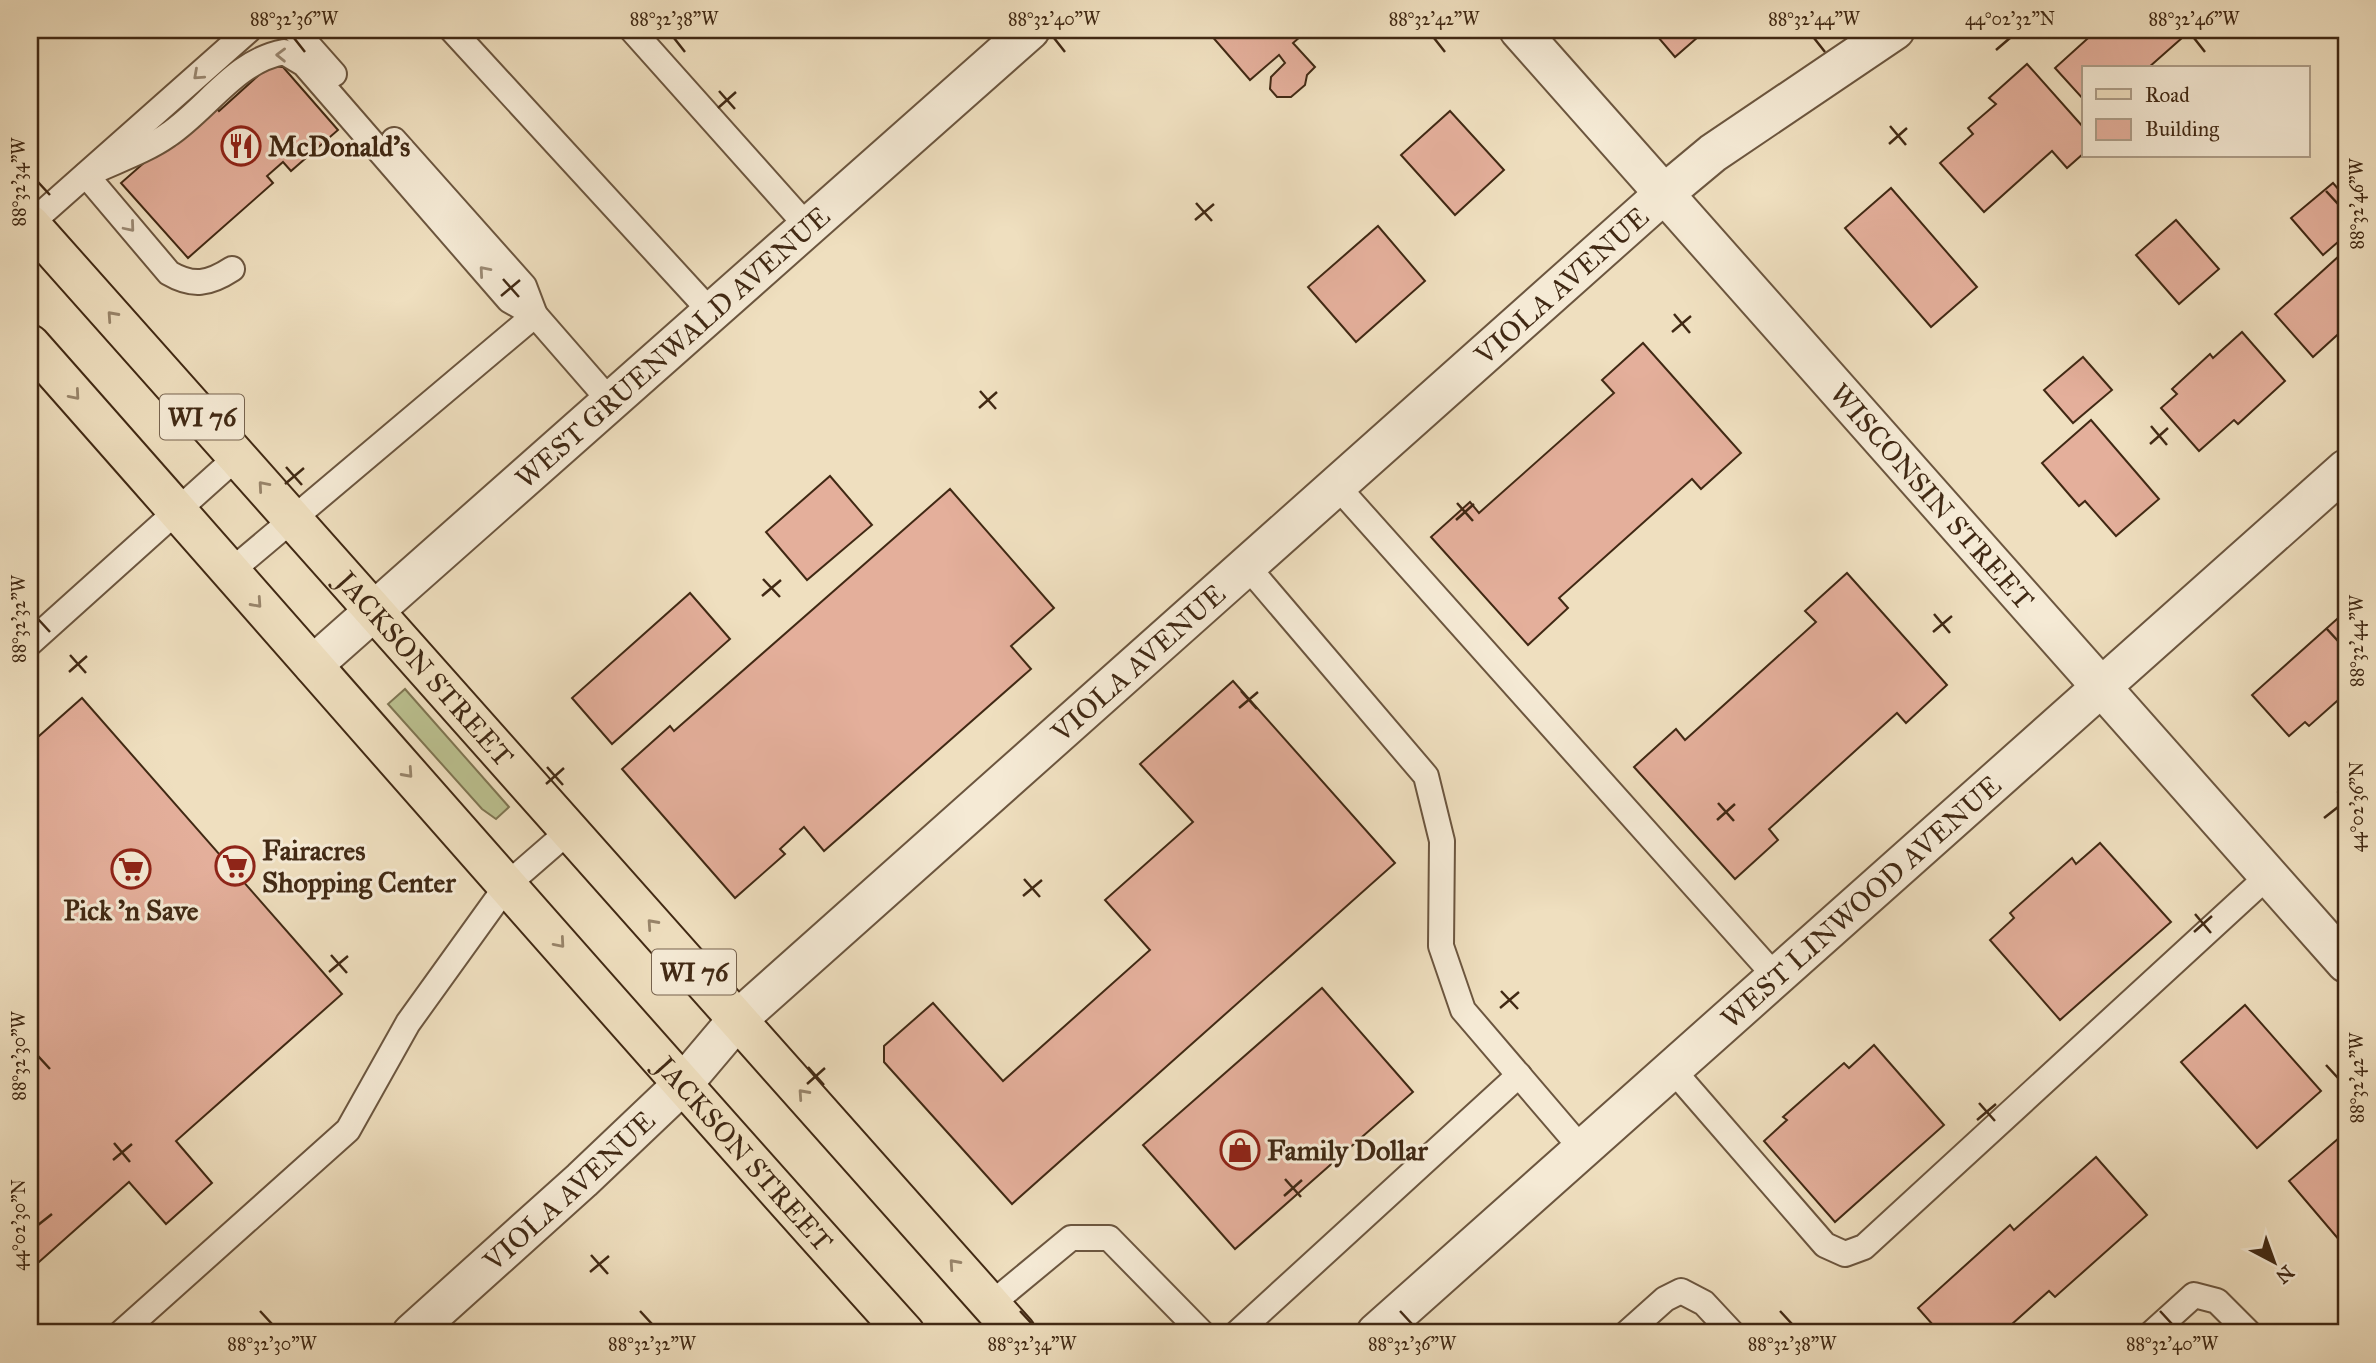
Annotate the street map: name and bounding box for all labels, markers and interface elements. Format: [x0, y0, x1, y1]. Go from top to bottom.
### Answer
text: 88°32'36"W [250, 8, 339, 30]
text: 88°32'38"W [630, 8, 719, 30]
text: 88°32'40"W [1008, 8, 1101, 30]
text: 88°32'42"W [1389, 8, 1480, 30]
text: 88°32'44"W [1768, 8, 1861, 30]
text: 44°02'32"N [1965, 8, 2055, 30]
text: 88°32'46"W [2149, 8, 2240, 30]
one-way arrow [275, 47, 286, 63]
legend [2082, 66, 2310, 158]
one-way arrow [193, 67, 206, 79]
text: Road [2145, 82, 2190, 108]
text: Building [2145, 116, 2219, 142]
restaurant icon: McDonald's [220, 125, 262, 167]
place label: McDonald's [268, 129, 410, 164]
text: 88°32'34"W [8, 137, 30, 226]
text: 88°32'46"W [2346, 158, 2368, 249]
street label: WEST GRUENWALD AVENUE [508, 198, 837, 495]
street label: VIOLA AVENUE [1467, 199, 1655, 373]
one-way arrow [122, 218, 134, 231]
one-way arrow [480, 266, 492, 279]
one-way arrow [107, 311, 120, 324]
street label: WISCONSIN STREET [1823, 376, 2042, 617]
one-way arrow [67, 387, 79, 400]
road number: WI 76 [160, 394, 244, 440]
one-way arrow [259, 481, 271, 494]
street label: JACKSON STREET [327, 562, 521, 774]
text: 88°32'32"W [8, 574, 30, 663]
street label: VIOLA AVENUE [1043, 576, 1232, 750]
one-way arrow [249, 594, 261, 607]
text: 88°32'44"W [2346, 594, 2368, 687]
text: 44°02'36"N [2346, 762, 2368, 852]
one-way arrow [400, 764, 413, 777]
street label: WEST LINWOOD AVENUE [1713, 767, 2008, 1035]
place label: Fairacres Shopping Center [262, 833, 456, 900]
supermarket icon: Fairacres Shopping Center [214, 845, 256, 887]
supermarket icon: Pick 'n Save [110, 848, 152, 890]
place label: Pick 'n Save [64, 893, 199, 928]
one-way arrow [648, 919, 660, 932]
one-way arrow [552, 934, 564, 947]
road number: WI 76 [652, 950, 736, 995]
text: 88°32'30"W [8, 1010, 30, 1101]
text: 88°32'42"W [2346, 1032, 2368, 1123]
street label: JACKSON STREET [646, 1047, 841, 1259]
one-way arrow [799, 1089, 811, 1102]
street label: VIOLA AVENUE [475, 1103, 662, 1279]
shop icon: Family Dollar [1219, 1129, 1261, 1171]
place label: Family Dollar [1267, 1133, 1428, 1168]
text: 44°02'30"N [8, 1179, 30, 1271]
north arrow [2240, 1226, 2310, 1296]
one-way arrow [950, 1259, 962, 1272]
text: N [2271, 1260, 2298, 1288]
text: 88°32'30"W [227, 1333, 318, 1355]
text: 88°32'32"W [608, 1333, 697, 1355]
text: 88°32'34"W [988, 1333, 1077, 1355]
text: 88°32'36"W [1368, 1333, 1457, 1355]
text: 88°32'38"W [1748, 1333, 1837, 1355]
text: 88°32'40"W [2126, 1333, 2219, 1355]

